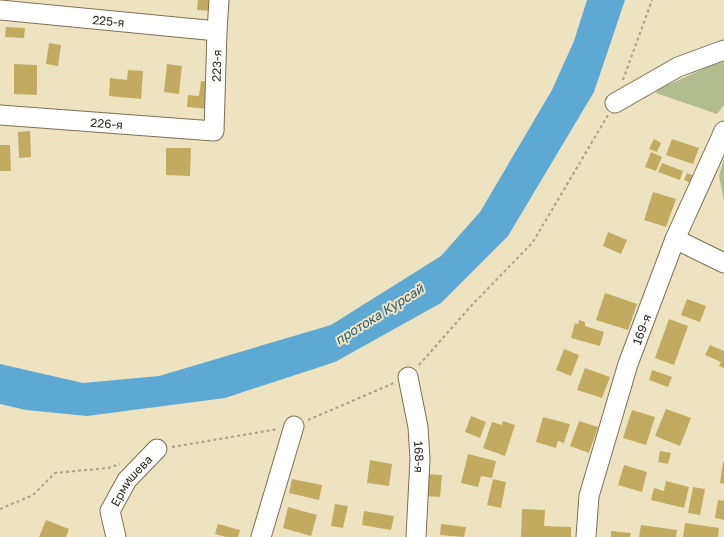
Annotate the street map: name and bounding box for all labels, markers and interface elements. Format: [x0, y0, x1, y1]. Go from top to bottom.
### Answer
street label: 225-я [92, 11, 125, 30]
street label: 223-я [208, 49, 224, 82]
street label: 226-я [90, 114, 124, 132]
water label: протока Курсай [332, 280, 427, 348]
street label: 169-я [628, 312, 654, 347]
street label: 168-я [411, 441, 428, 473]
street label: Ермишева [107, 451, 155, 509]

